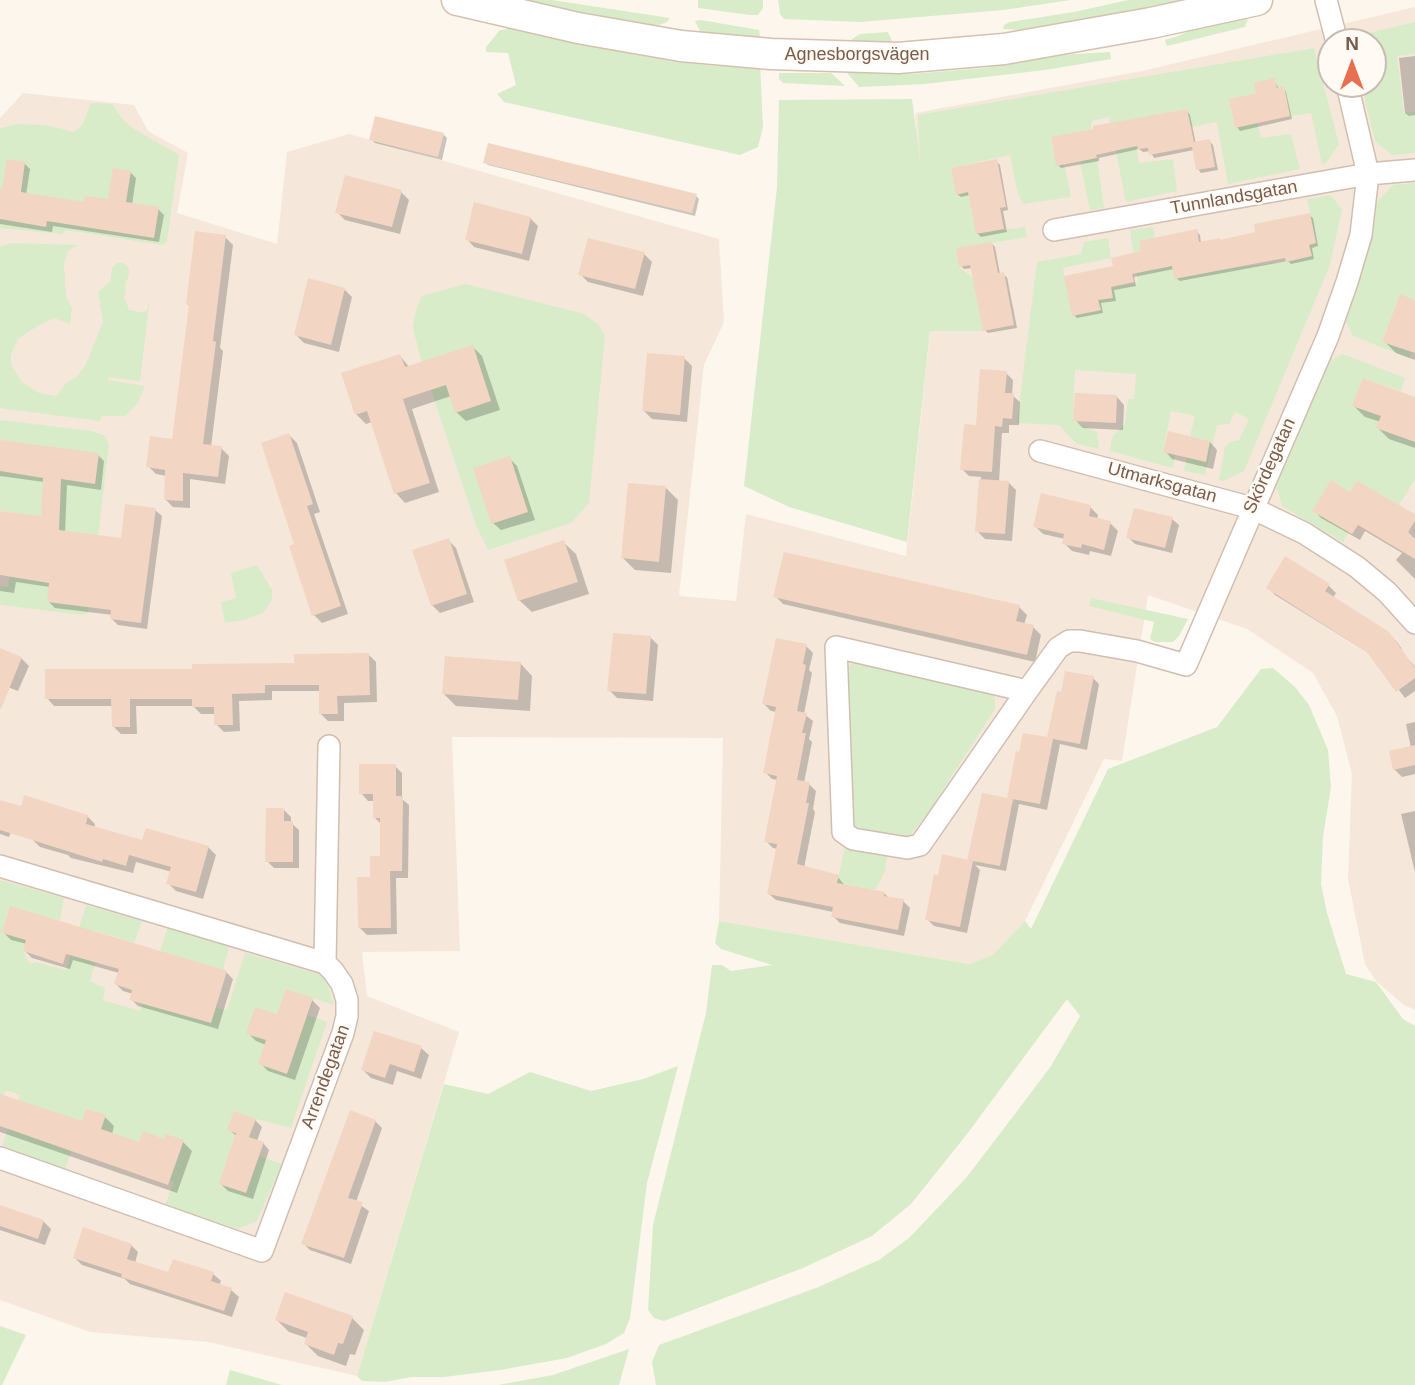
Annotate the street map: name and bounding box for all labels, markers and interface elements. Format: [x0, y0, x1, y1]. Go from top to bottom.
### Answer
north arrow [1317, 28, 1387, 98]
text: N [1345, 33, 1359, 54]
street label: Agnesborgsvägen [784, 44, 930, 66]
street label: Tunnlandsgatan [1169, 176, 1299, 220]
street label: Skördegatan [1239, 415, 1301, 517]
street label: Utmarksgatan [1105, 458, 1219, 508]
street label: Arrendegatan [297, 1022, 355, 1132]

